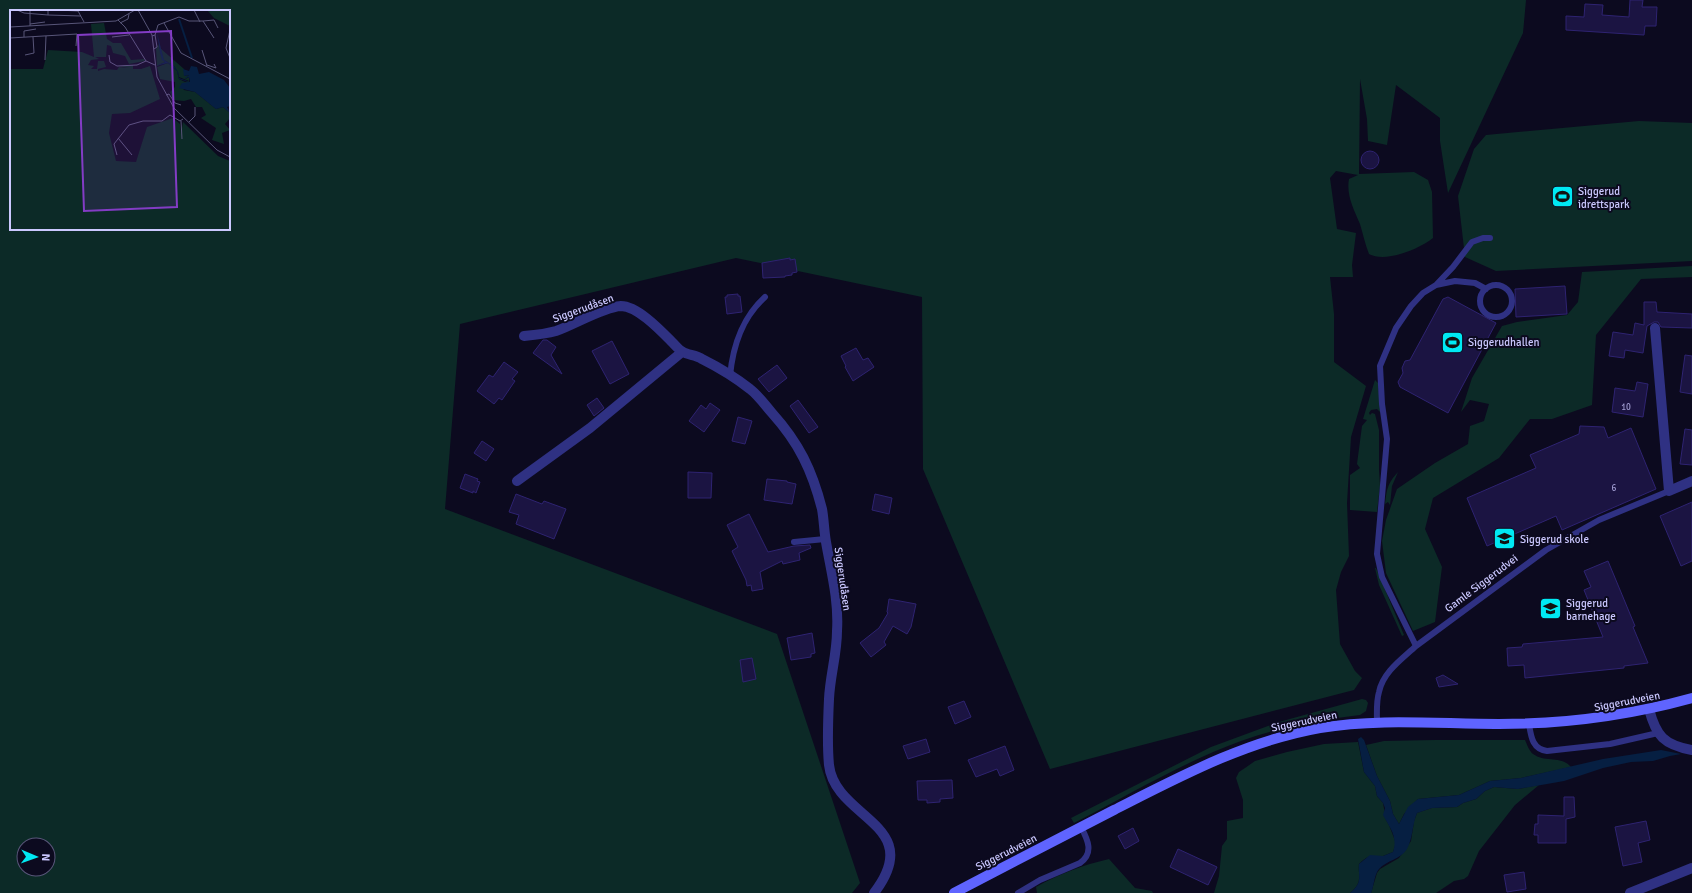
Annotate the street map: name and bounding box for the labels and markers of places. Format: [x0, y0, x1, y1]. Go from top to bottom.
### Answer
sports icon: Siggerud idrettspark [1549, 184, 1575, 210]
place label: Siggerud idrettspark [1578, 185, 1630, 211]
sports icon: Siggerudhallen [1440, 329, 1466, 355]
place label: Siggerudhallen [1468, 336, 1539, 349]
school or university icon: Siggerud skole [1491, 526, 1517, 552]
place label: Siggerud skole [1520, 533, 1589, 546]
school or university icon: Siggerud barnehage [1538, 596, 1564, 622]
place label: Siggerud barnehage [1566, 597, 1616, 623]

